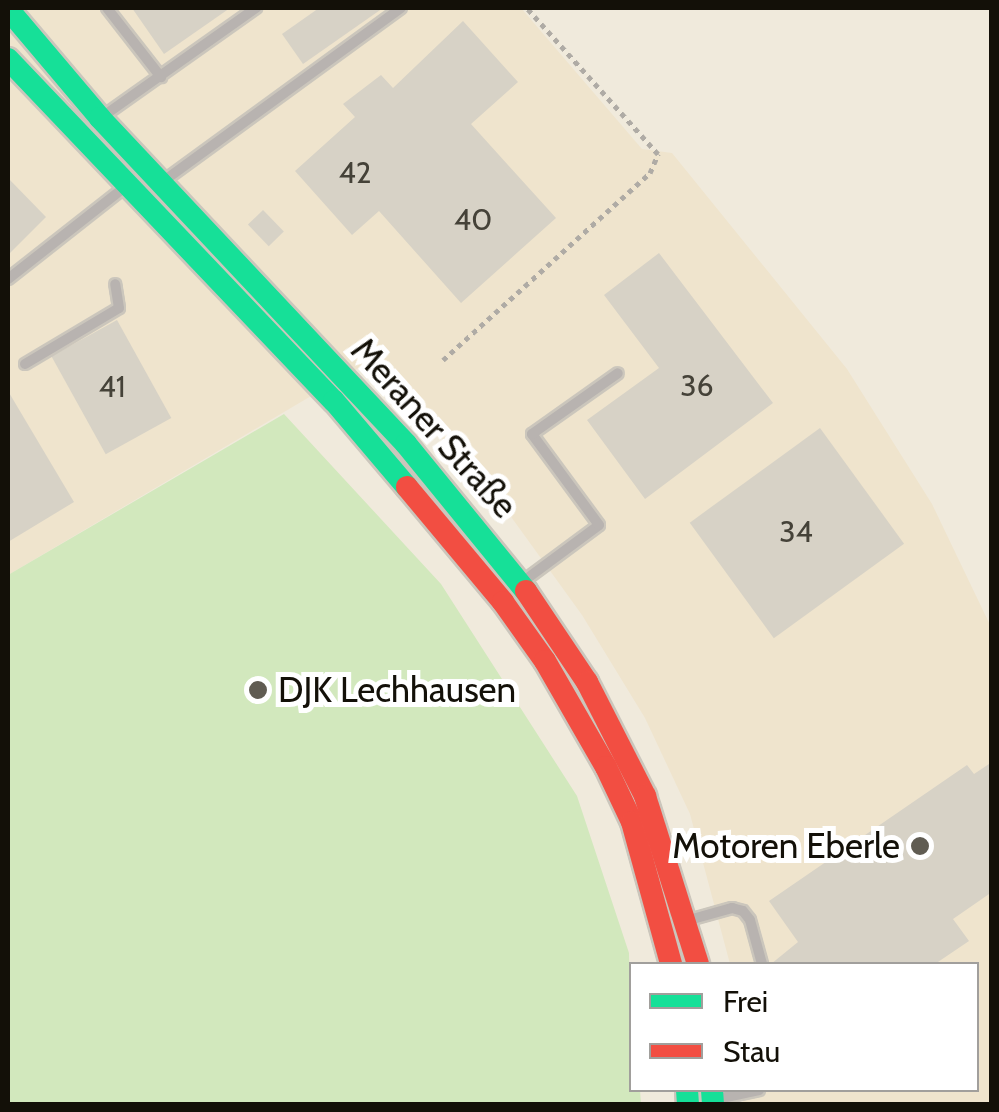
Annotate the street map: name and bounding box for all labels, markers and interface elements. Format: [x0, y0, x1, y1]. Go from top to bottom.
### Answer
house number: 42 [338, 155, 372, 191]
house number: 40 [454, 202, 492, 238]
street label: Meraner Straße [342, 330, 526, 526]
house number: 36 [680, 368, 714, 404]
house number: 41 [98, 369, 126, 405]
house number: 34 [779, 514, 813, 550]
place label: DJK Lechhausen [278, 669, 516, 711]
marker: DJK Lechhausen [247, 679, 269, 701]
place label: Motoren Eberle [672, 825, 900, 867]
marker: Motoren Eberle [909, 835, 931, 857]
legend [629, 962, 979, 1092]
text: Frei [723, 983, 768, 1020]
text: Stau [723, 1033, 780, 1070]

